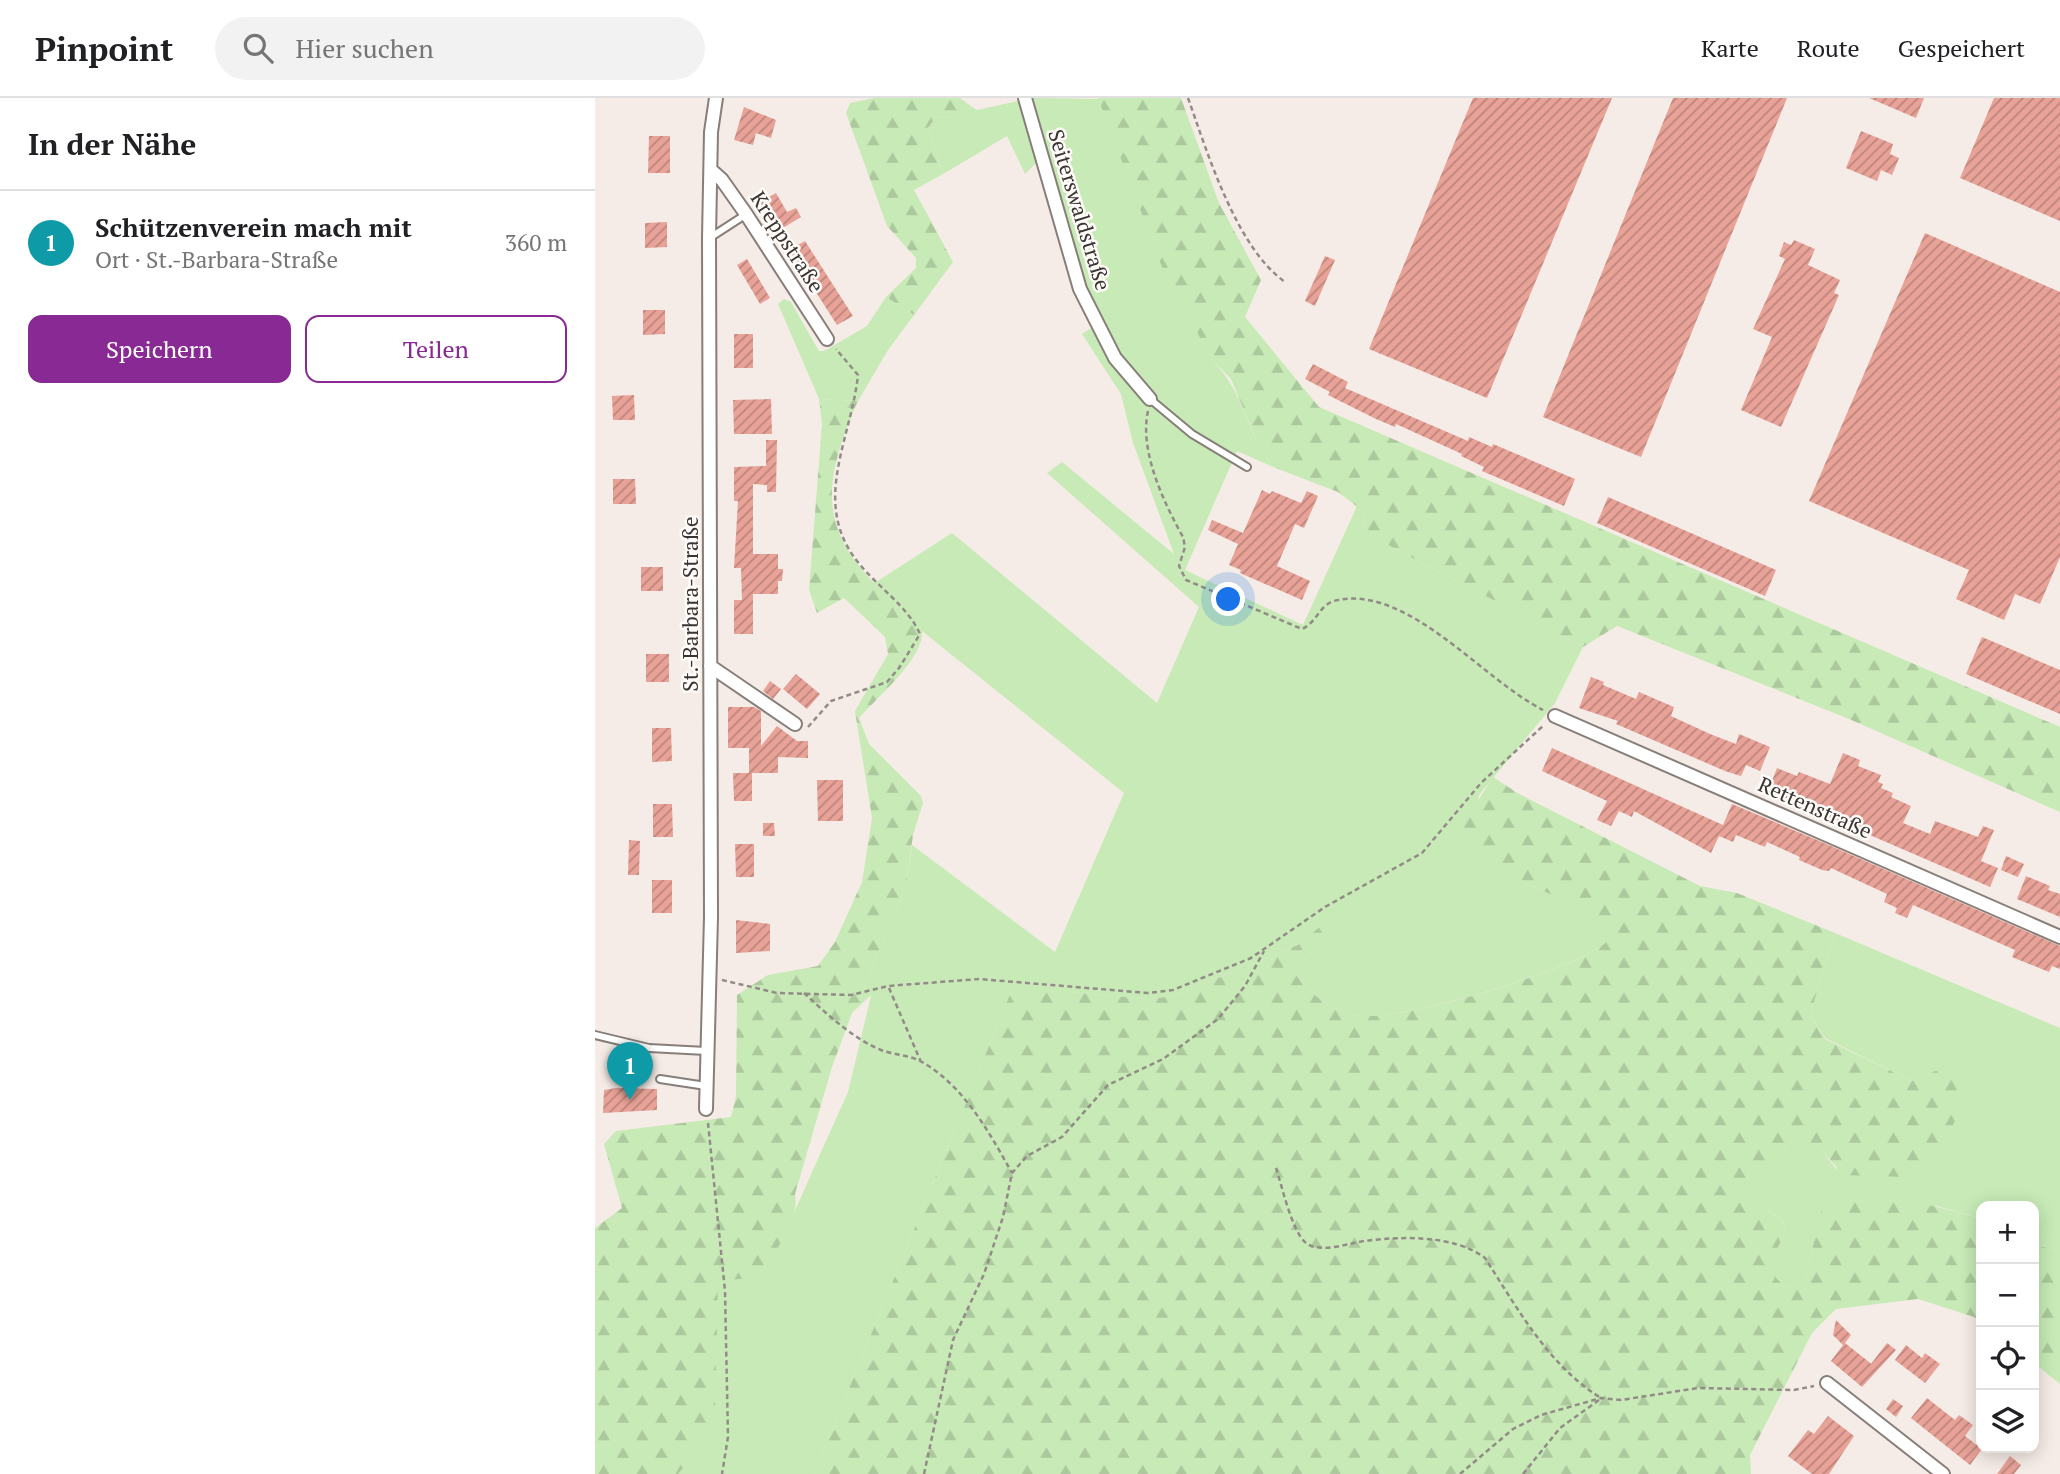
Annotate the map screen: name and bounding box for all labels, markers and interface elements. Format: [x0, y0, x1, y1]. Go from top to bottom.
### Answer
search box [215, 17, 705, 80]
text: Pinpoint [35, 27, 173, 70]
icon: search [239, 29, 277, 67]
text: Hier suchen [295, 31, 434, 65]
text: Karte [1701, 32, 1759, 64]
text: Route [1797, 32, 1860, 64]
text: Gespeichert [1898, 32, 2025, 64]
text: In der Nähe [28, 124, 196, 164]
street label: Seiterswaldstraße [1042, 126, 1118, 294]
street label: Kreppstraße [745, 185, 831, 298]
text: Schützenverein mach mit [95, 210, 412, 244]
text: 1 [45, 227, 58, 258]
text: 360 m [505, 227, 567, 258]
text: Ort · St.-Barbara-Straße [95, 244, 338, 275]
button: Speichern [28, 315, 291, 383]
button: Teilen [305, 315, 567, 383]
street label: St.-Barbara-Straße [676, 516, 704, 692]
your location [1211, 582, 1245, 616]
street label: Rettenstraße [1754, 770, 1877, 845]
pin: 1 [607, 1042, 653, 1100]
map controls [1976, 1201, 2039, 1453]
button: + [1976, 1201, 2039, 1264]
button: − [1976, 1264, 2039, 1327]
button: locate [1976, 1327, 2039, 1390]
button: layers [1976, 1390, 2039, 1453]

